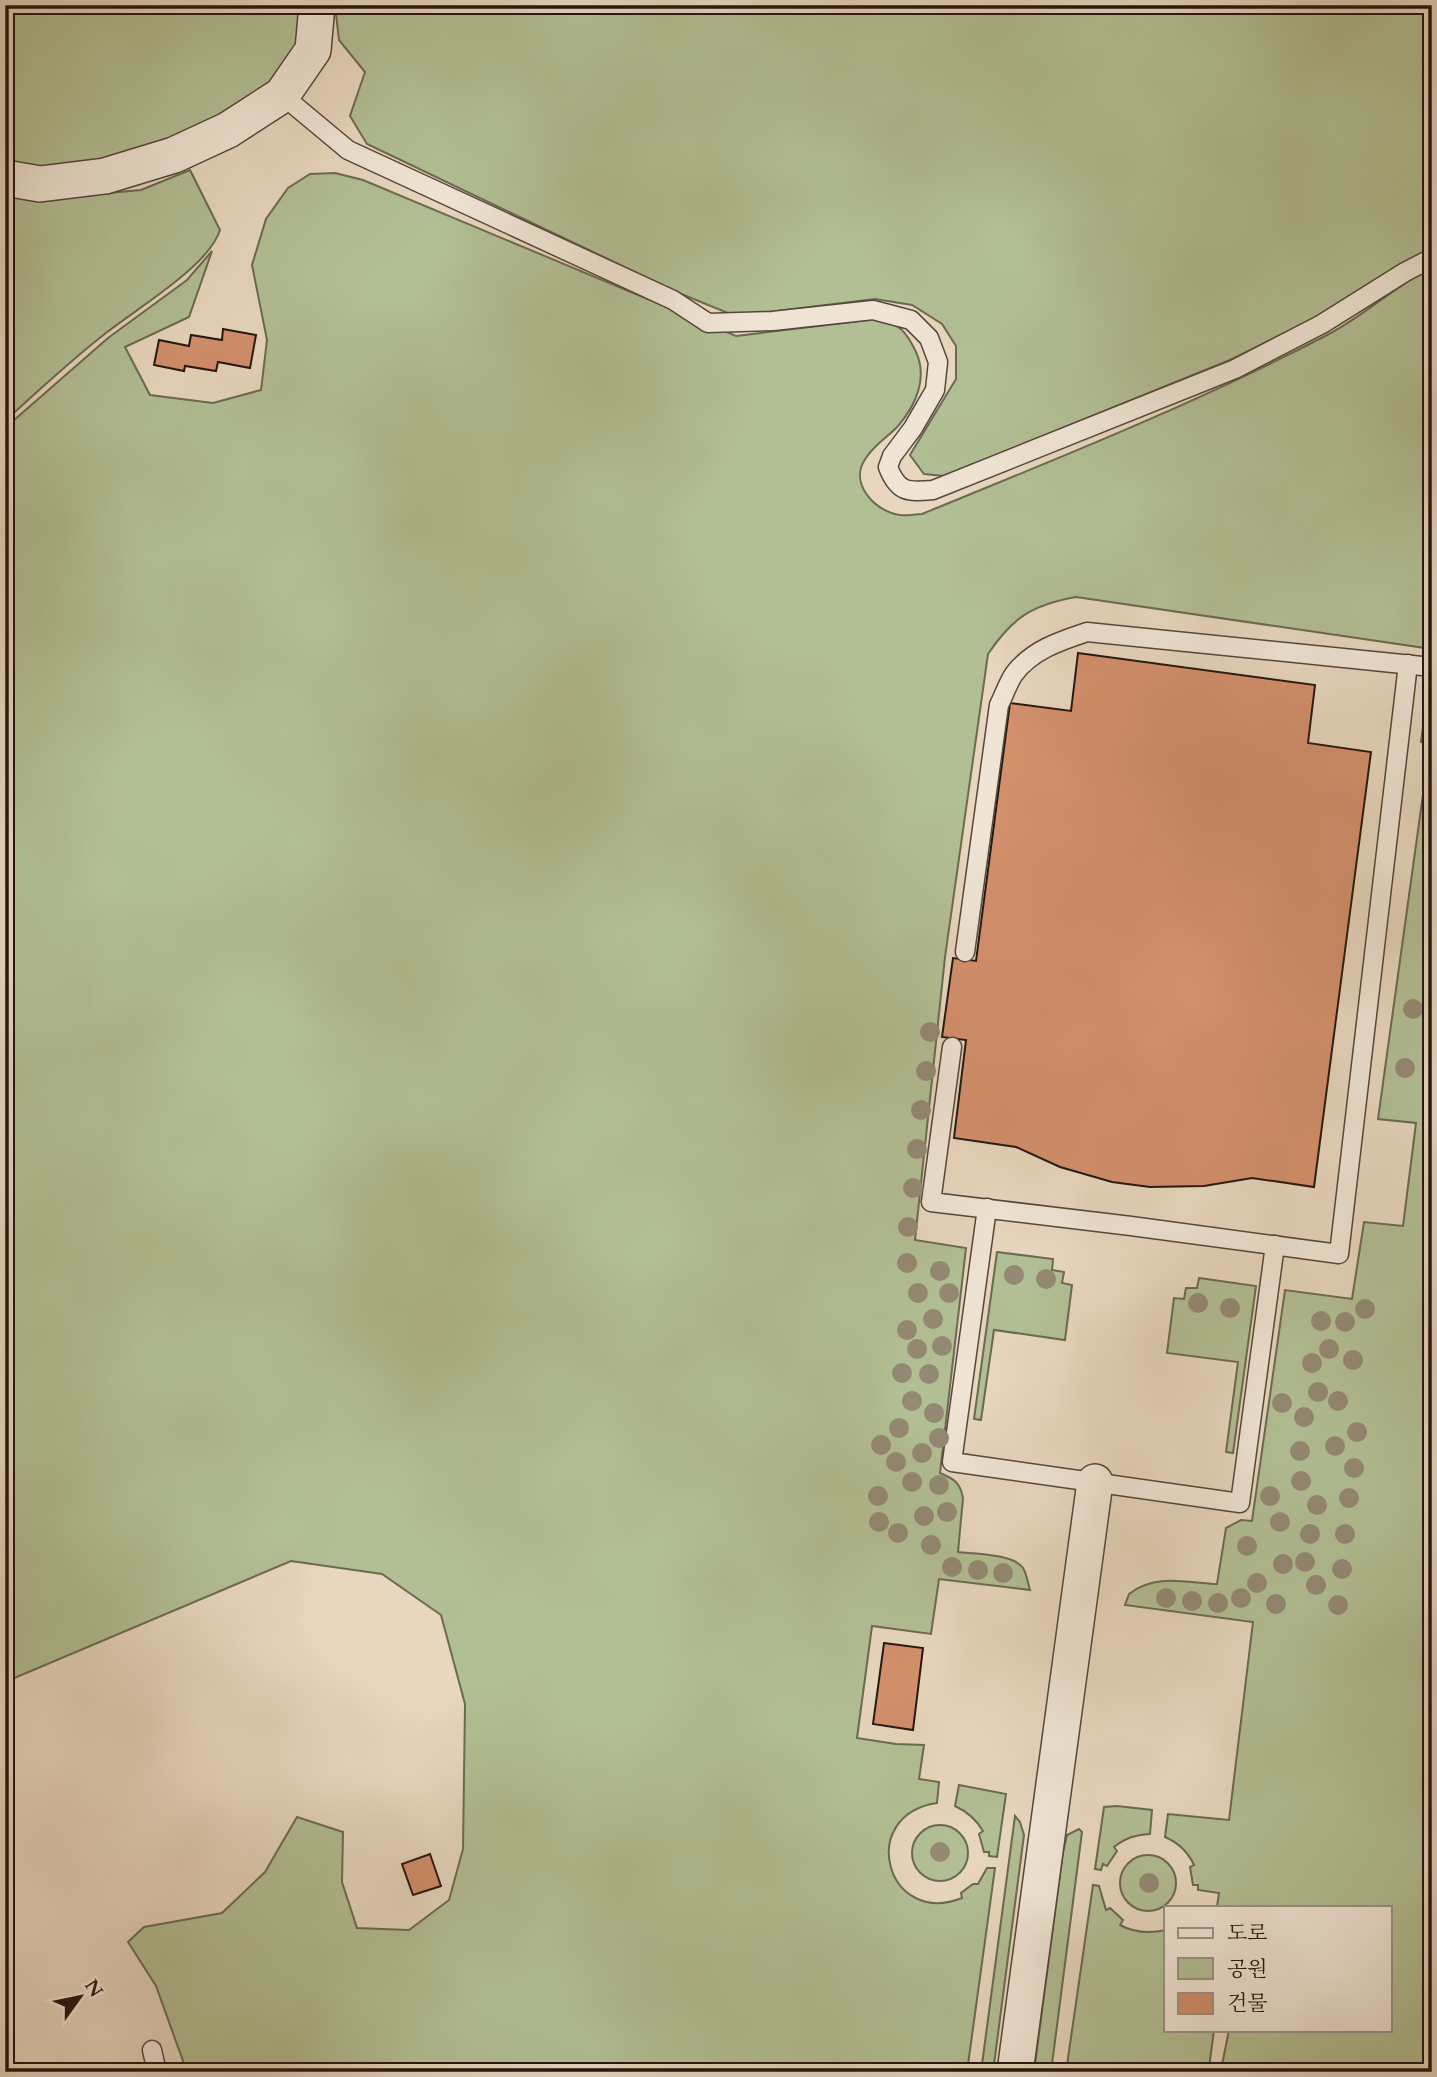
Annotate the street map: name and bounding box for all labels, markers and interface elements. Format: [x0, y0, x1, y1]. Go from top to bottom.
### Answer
legend [1164, 1906, 1392, 2032]
text: 도로 [1227, 1919, 1268, 1948]
text: 공원 [1227, 1955, 1268, 1984]
north arrow [46, 1962, 116, 2032]
text: N [78, 1974, 109, 2003]
text: 건물 [1227, 1989, 1268, 2018]

